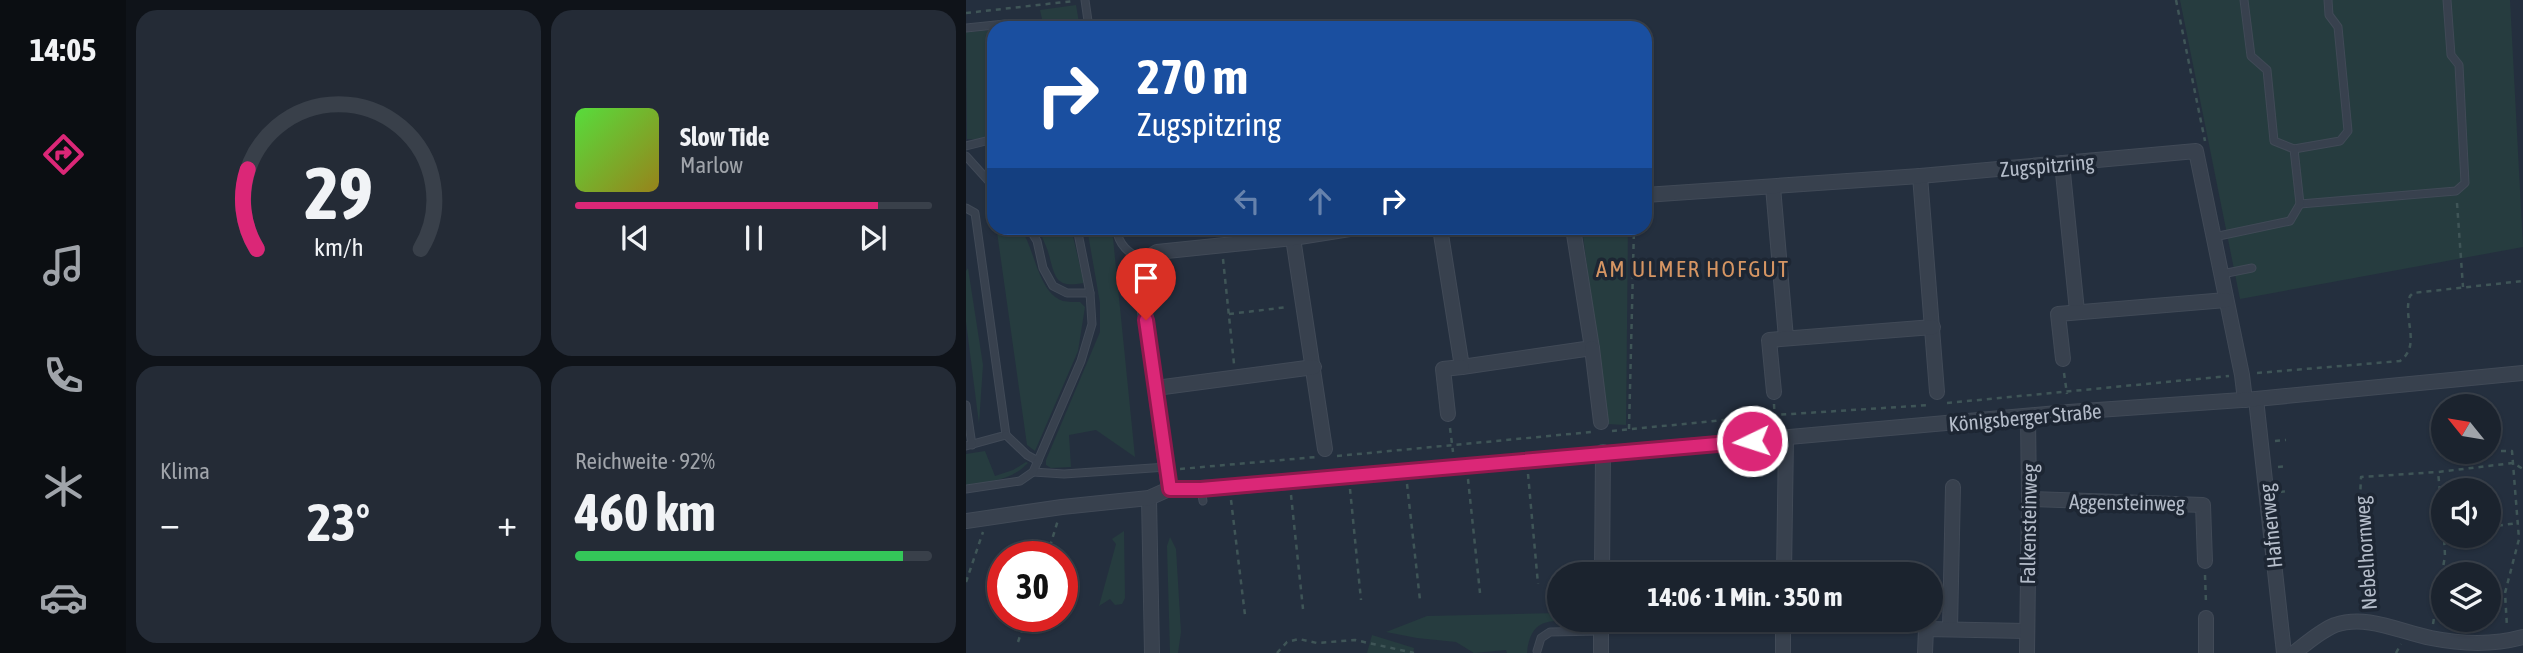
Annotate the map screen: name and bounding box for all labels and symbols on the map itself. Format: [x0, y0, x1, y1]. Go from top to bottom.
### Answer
street label: Zugspitzring [1999, 149, 2095, 181]
pin [1116, 248, 1176, 320]
district label: AM ULMER HOFGUT [1596, 256, 1790, 282]
north arrow [2431, 394, 2501, 464]
street label: Königsberger Straße [1948, 398, 2102, 436]
position arrow [1715, 404, 1789, 478]
street label: Falkensteinweg [2015, 463, 2041, 585]
street label: Hafnerweg [2254, 483, 2286, 569]
street label: Aggensteinweg [2069, 489, 2185, 515]
street label: Nebelhornweg [2349, 495, 2381, 611]
speed limit sign: 30 [987, 541, 1078, 632]

